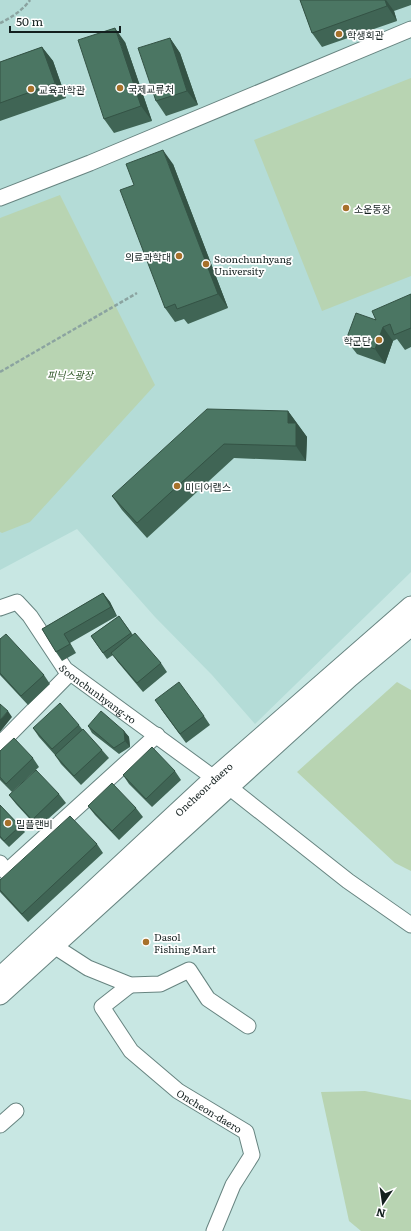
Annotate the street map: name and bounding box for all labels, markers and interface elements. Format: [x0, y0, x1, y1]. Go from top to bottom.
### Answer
scale bar [10, 8, 120, 34]
text: 50 m [16, 12, 43, 30]
place label: 학생회관 [347, 27, 385, 42]
marker: 학생회관 [334, 29, 344, 39]
place label: 국제교류처 [128, 81, 174, 96]
place label: 교육과학관 [39, 82, 86, 97]
marker: 국제교류처 [115, 83, 125, 93]
marker: 교육과학관 [26, 84, 36, 94]
place label: 소운동장 [354, 201, 391, 216]
marker: 소운동장 [341, 203, 351, 213]
place label: 의료과학대 [125, 249, 171, 264]
marker: 의료과학대 [174, 251, 184, 261]
place label: Soonchunhyang University [214, 251, 292, 278]
marker: Soonchunhyang University [201, 259, 211, 269]
place label: 학군단 [343, 333, 371, 348]
marker: 학군단 [374, 335, 384, 345]
park label: 피닉스광장 [47, 367, 95, 382]
place label: 미디어랩스 [185, 479, 231, 494]
marker: 미디어랩스 [172, 481, 182, 491]
street label: Soonchunhyang-ro [56, 661, 140, 727]
street label: Oncheon-daero [171, 758, 235, 819]
place label: 밀플랜비 [16, 816, 53, 831]
marker: 밀플랜비 [3, 818, 13, 828]
place label: Dasol Fishing Mart [154, 929, 216, 956]
marker: Dasol Fishing Mart [141, 937, 151, 947]
street label: Oncheon-daero [174, 1085, 245, 1136]
north arrow [363, 1183, 403, 1223]
text: N [374, 1205, 387, 1223]

